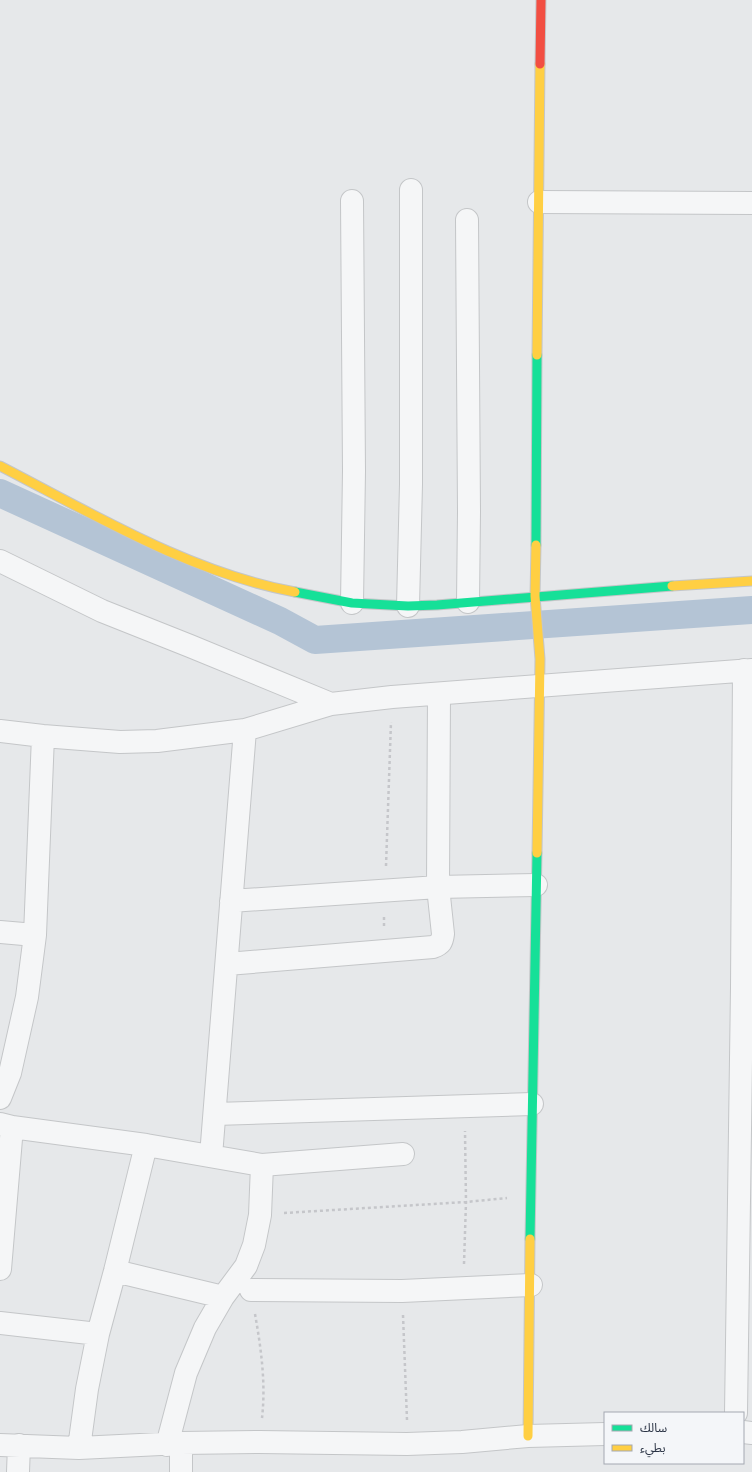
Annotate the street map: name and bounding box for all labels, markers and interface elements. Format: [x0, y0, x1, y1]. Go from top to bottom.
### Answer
legend [604, 1412, 744, 1464]
text: سالك [640, 1420, 667, 1435]
text: بطيء [640, 1440, 666, 1458]

